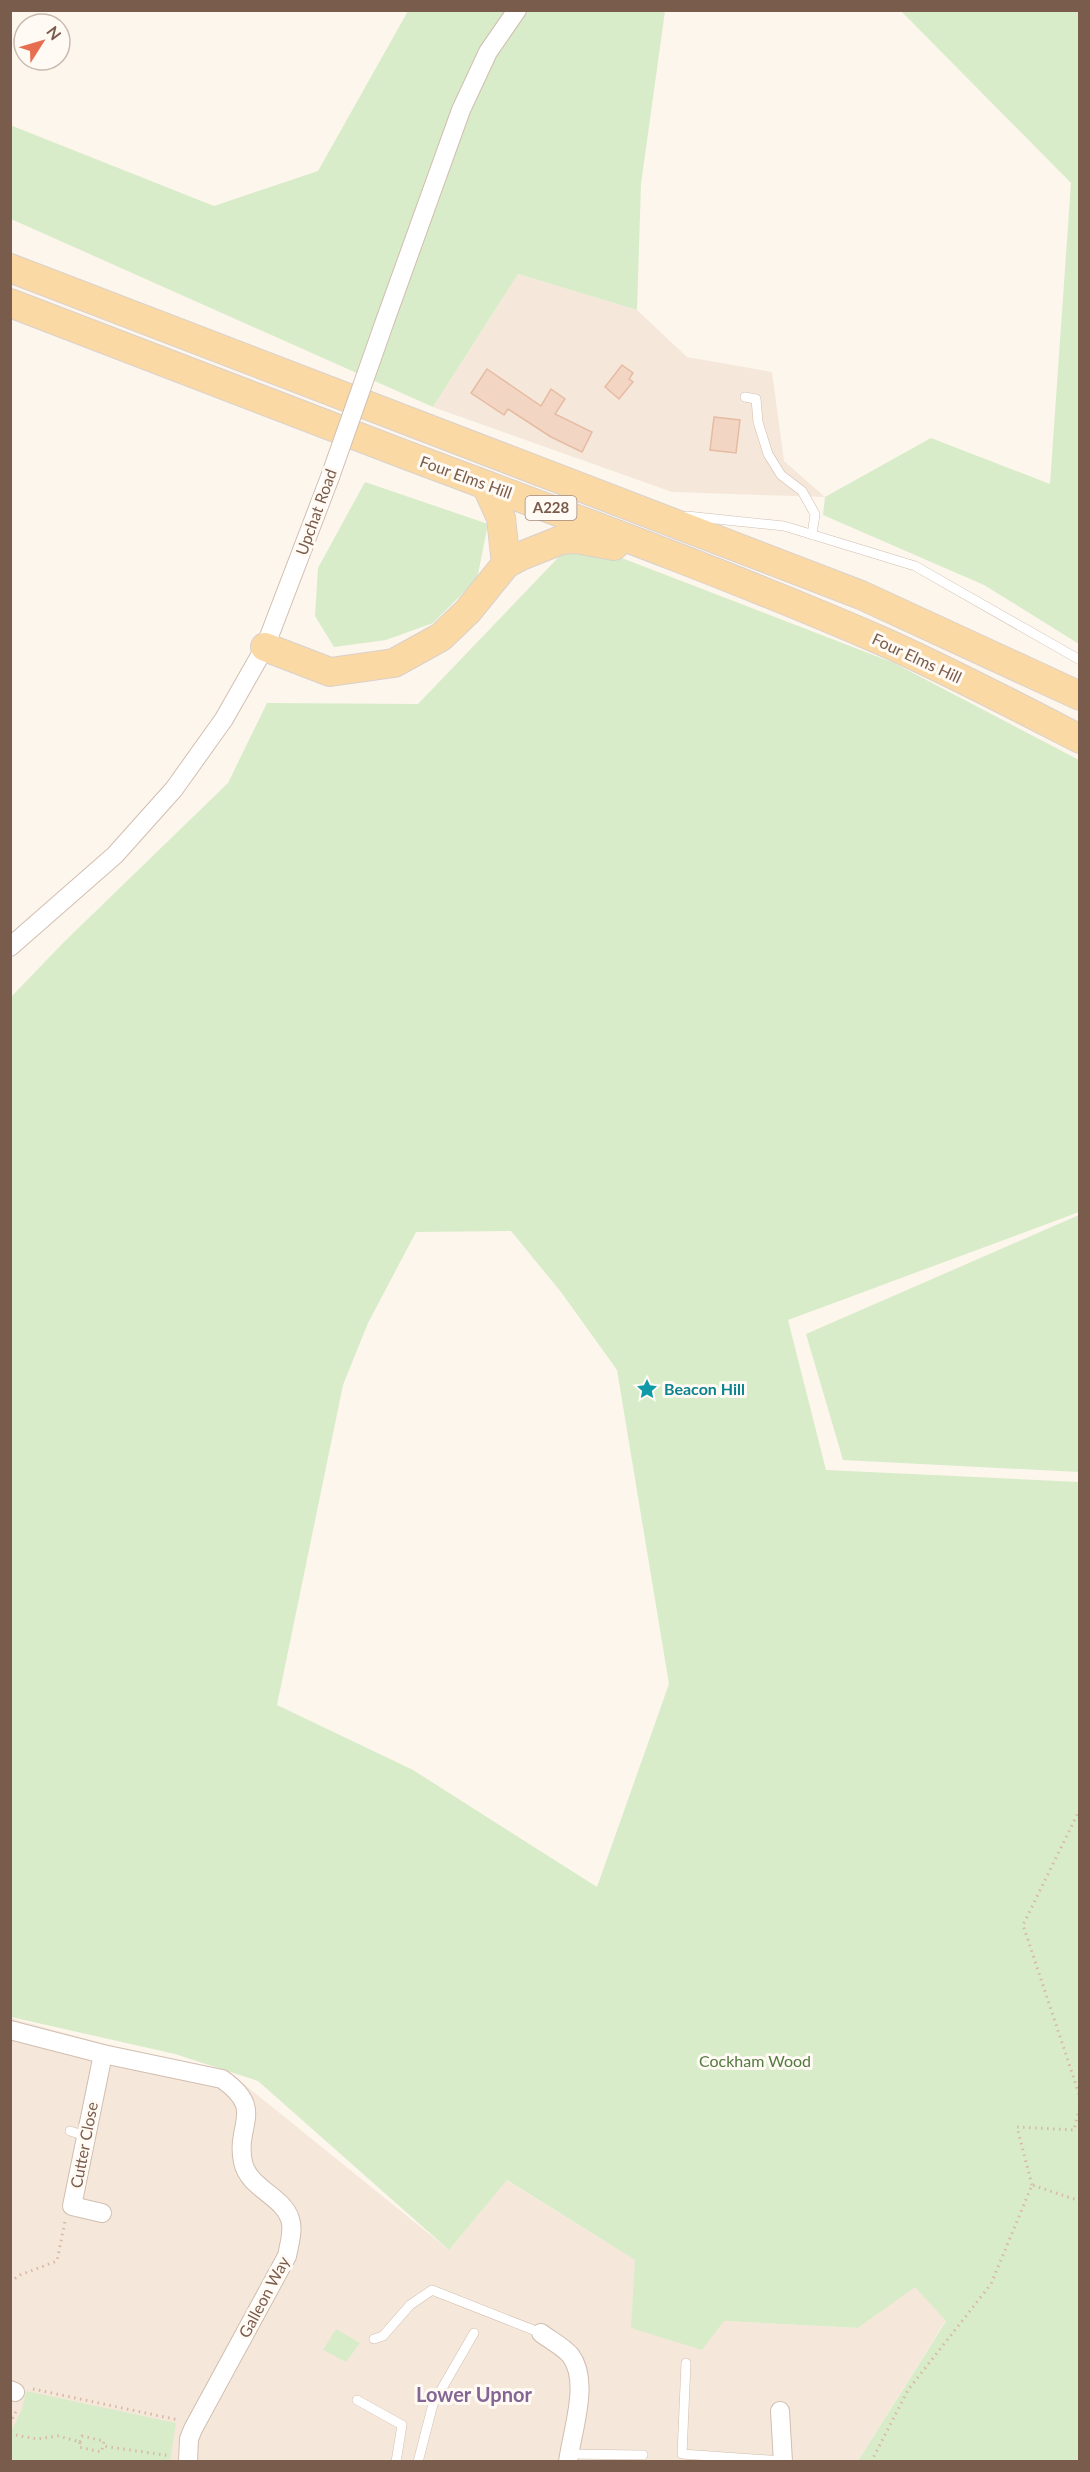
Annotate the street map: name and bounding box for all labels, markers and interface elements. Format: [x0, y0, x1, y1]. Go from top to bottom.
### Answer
north arrow [12, 12, 72, 72]
text: N [43, 22, 66, 43]
street label: Four Elms Hill [418, 451, 515, 502]
street label: Upchat Road [291, 466, 340, 557]
road number: A228 [526, 496, 576, 520]
street label: Four Elms Hill [869, 629, 965, 687]
place icon: Beacon Hill [635, 1377, 659, 1401]
place label: Beacon Hill [664, 1379, 745, 1398]
park label: Cockham Wood [699, 2051, 811, 2070]
street label: Cutter Close [66, 2100, 101, 2190]
street label: Galleon Way [234, 2252, 293, 2341]
district label: Lower Upnor [416, 2382, 532, 2406]

